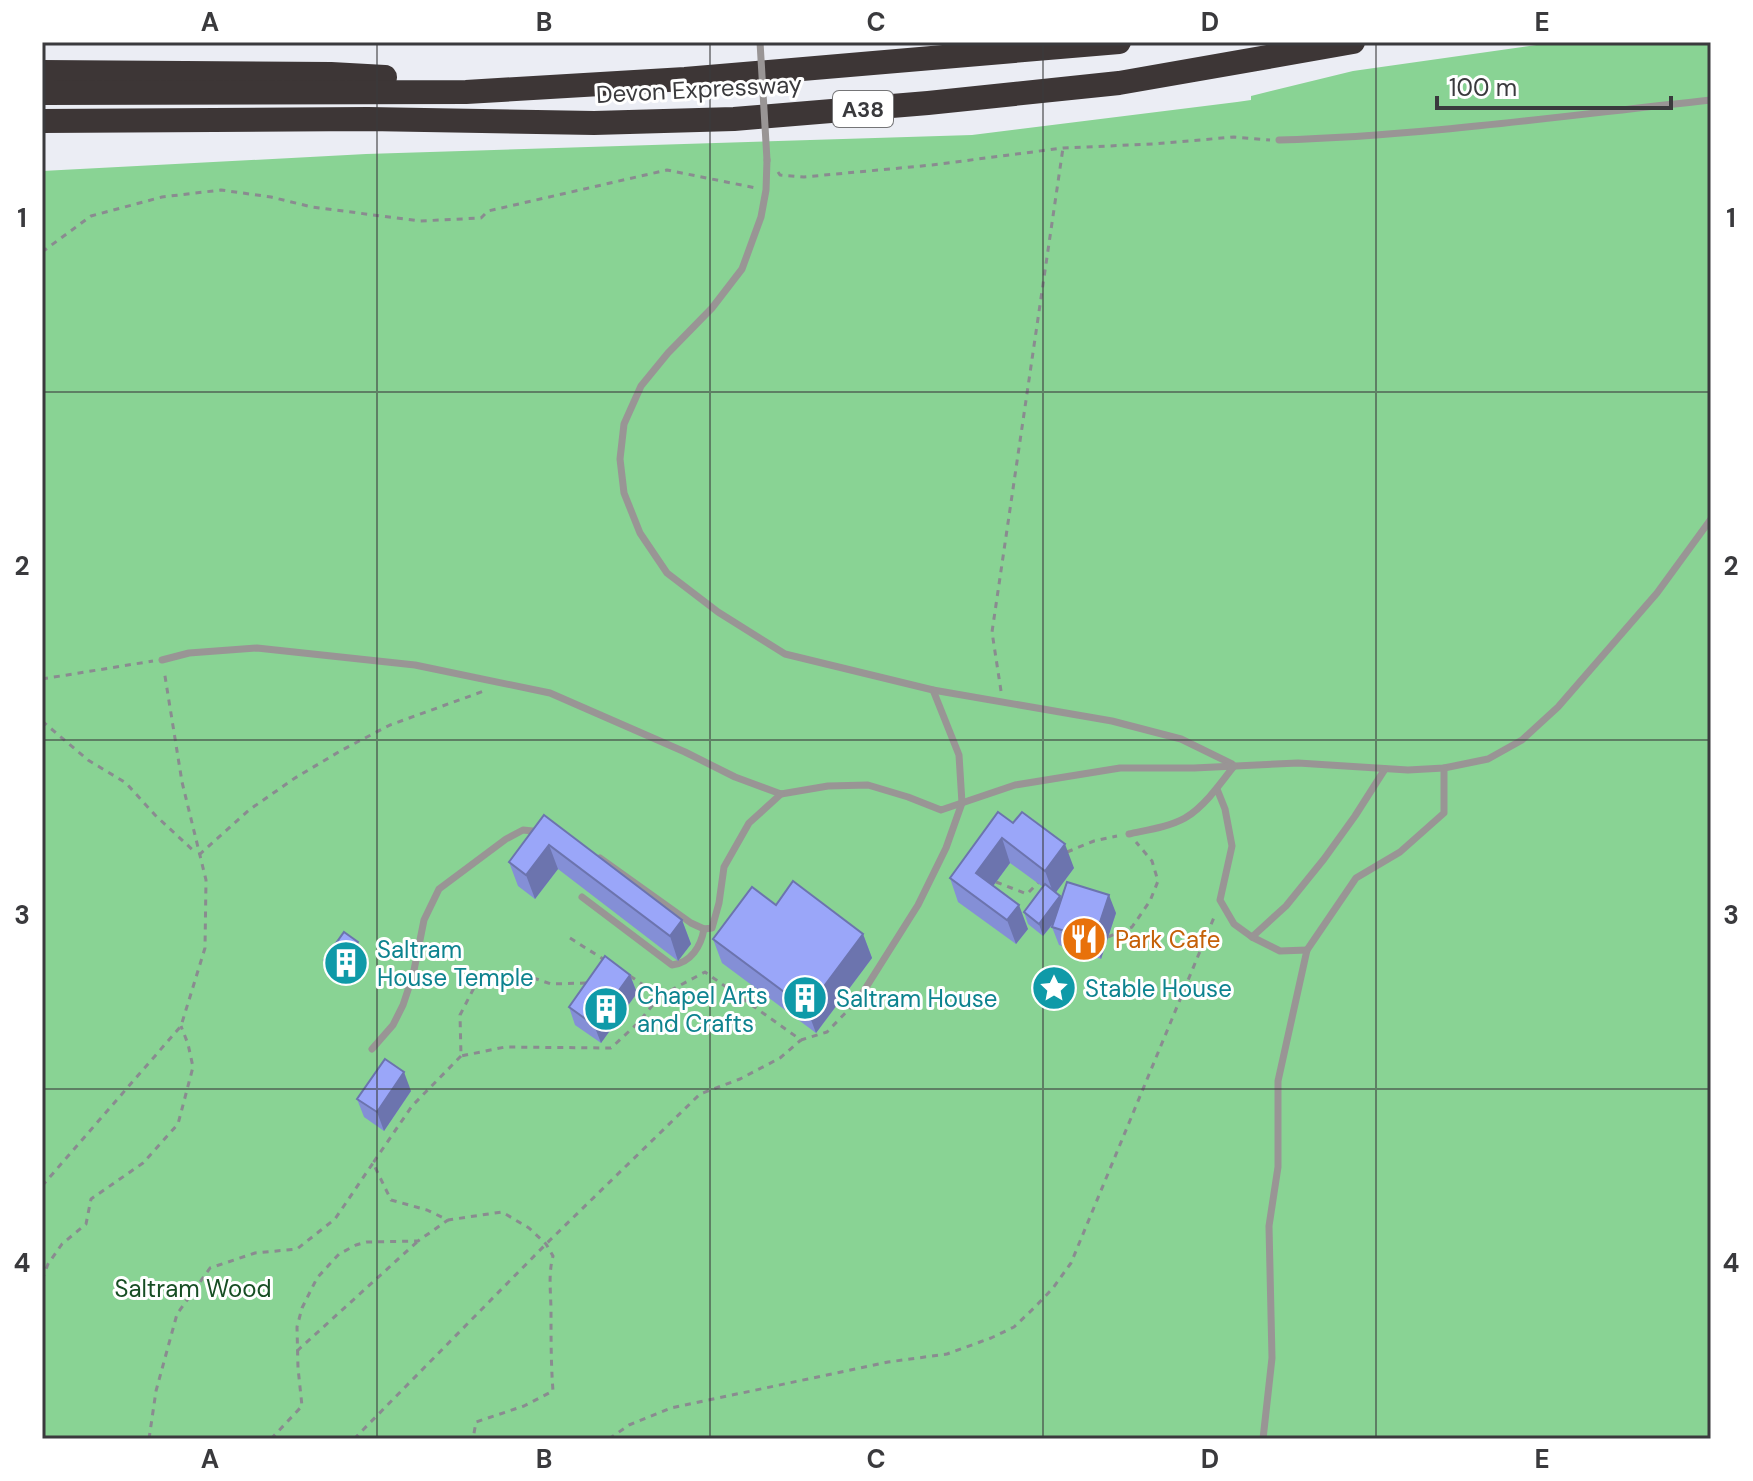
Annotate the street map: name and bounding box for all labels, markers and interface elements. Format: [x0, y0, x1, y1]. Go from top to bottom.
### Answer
text: A [201, 5, 219, 39]
text: B [536, 5, 552, 39]
text: C [866, 5, 886, 39]
text: D [1201, 5, 1219, 39]
text: E [1534, 5, 1550, 39]
scale bar [1437, 60, 1671, 110]
street label: Devon Expressway [595, 68, 803, 110]
text: 100 m [1449, 72, 1517, 103]
road number: A38 [833, 91, 893, 127]
text: 1 [17, 201, 27, 235]
text: 1 [1726, 201, 1736, 235]
text: 2 [14, 549, 30, 583]
text: 2 [1723, 549, 1739, 583]
text: 3 [14, 898, 30, 932]
text: 3 [1723, 898, 1739, 932]
restaurant icon: Park Cafe [1060, 915, 1108, 963]
place label: Park Cafe [1115, 924, 1220, 955]
place label: Saltram House Temple [377, 934, 534, 993]
building icon: Saltram House Temple [322, 939, 370, 987]
place icon: Stable House [1030, 964, 1078, 1012]
place label: Stable House [1085, 973, 1232, 1004]
building icon: Saltram House [781, 974, 829, 1022]
place label: Chapel Arts and Crafts [637, 980, 768, 1039]
place label: Saltram House [836, 983, 997, 1014]
building icon: Chapel Arts and Crafts [582, 985, 630, 1033]
text: 4 [14, 1246, 30, 1280]
text: 4 [1723, 1246, 1739, 1280]
park label: Saltram Wood [115, 1273, 271, 1304]
text: A [201, 1442, 219, 1476]
text: B [536, 1442, 552, 1476]
text: C [866, 1442, 886, 1476]
text: D [1201, 1442, 1219, 1476]
text: E [1534, 1442, 1550, 1476]

